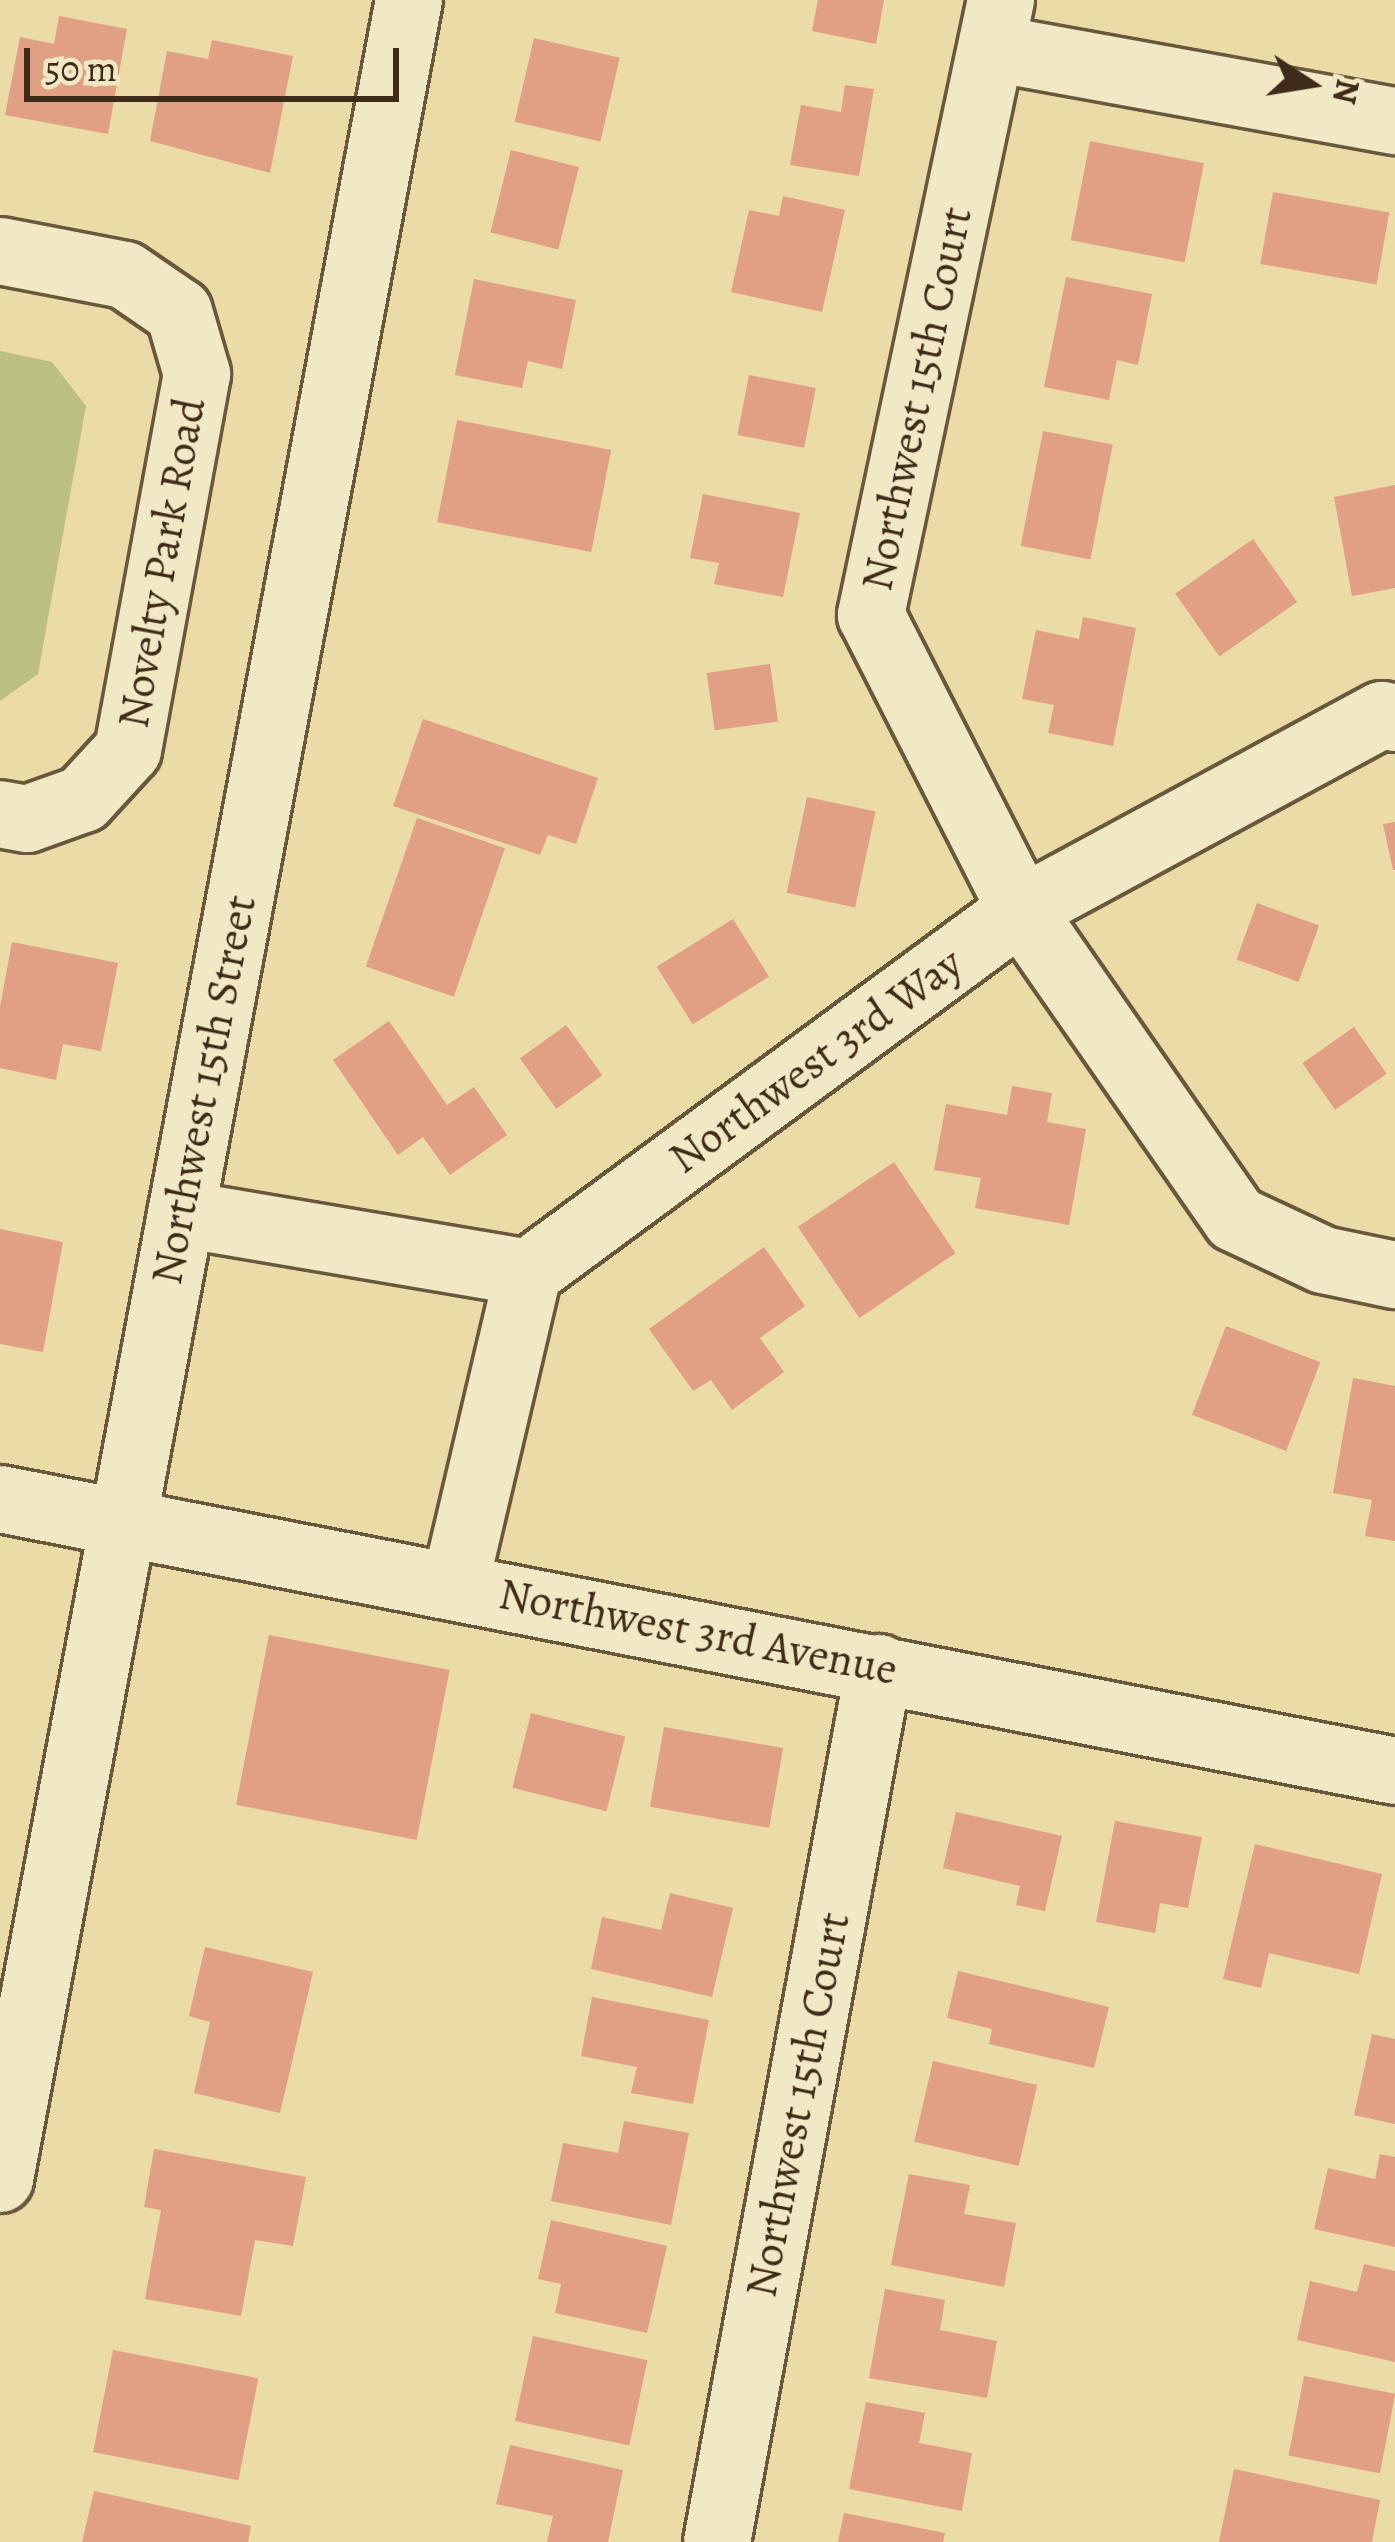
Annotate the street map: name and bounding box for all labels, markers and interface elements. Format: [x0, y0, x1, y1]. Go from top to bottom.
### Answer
scale bar [30, 24, 405, 98]
north arrow [1251, 24, 1371, 144]
text: 50 m [45, 44, 117, 93]
text: N [1322, 75, 1371, 108]
street label: Northwest 15th Court [850, 202, 984, 596]
street label: Novelty Park Road [106, 394, 218, 732]
street label: Northwest 15th Street [140, 891, 268, 1289]
street label: Northwest 3rd Way [659, 937, 973, 1185]
street label: Northwest 3rd Avenue [494, 1567, 902, 1697]
street label: Northwest 15th Court [734, 1908, 862, 2302]

